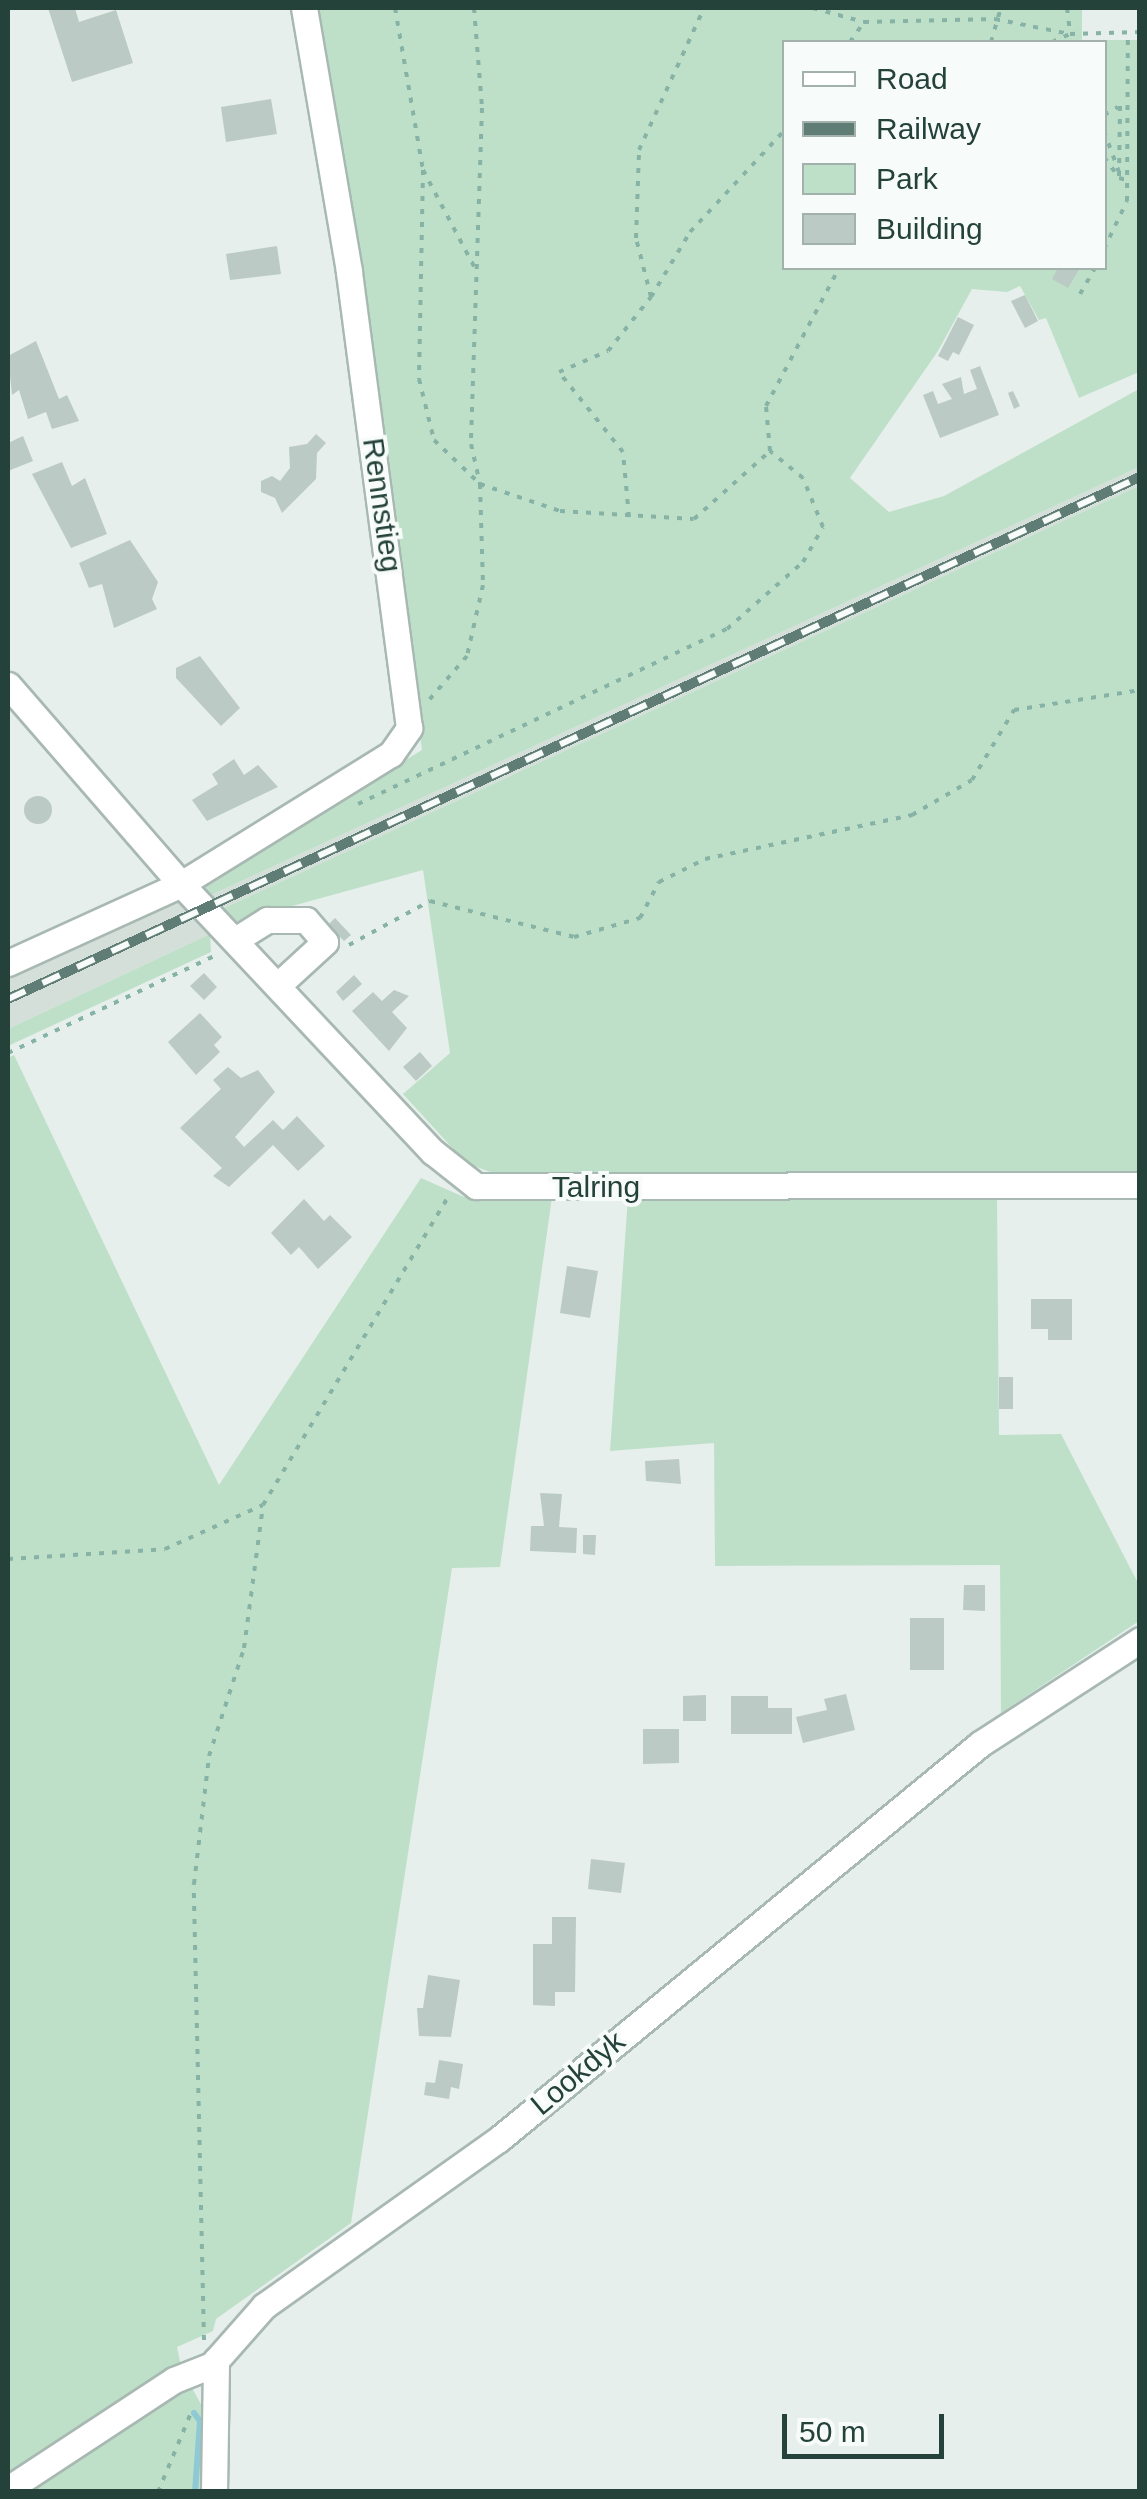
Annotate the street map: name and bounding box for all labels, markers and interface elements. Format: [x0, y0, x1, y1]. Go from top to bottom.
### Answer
legend [782, 40, 1107, 270]
text: Road [876, 62, 948, 95]
text: Railway [876, 112, 981, 145]
text: Park [876, 162, 938, 195]
text: Building [876, 212, 983, 245]
street label: Rennstieg [355, 436, 409, 574]
street label: Talring [552, 1169, 640, 1205]
street label: Lookdyk [524, 2023, 632, 2123]
scale bar [787, 2394, 950, 2456]
text: 50 m [799, 2415, 866, 2448]

